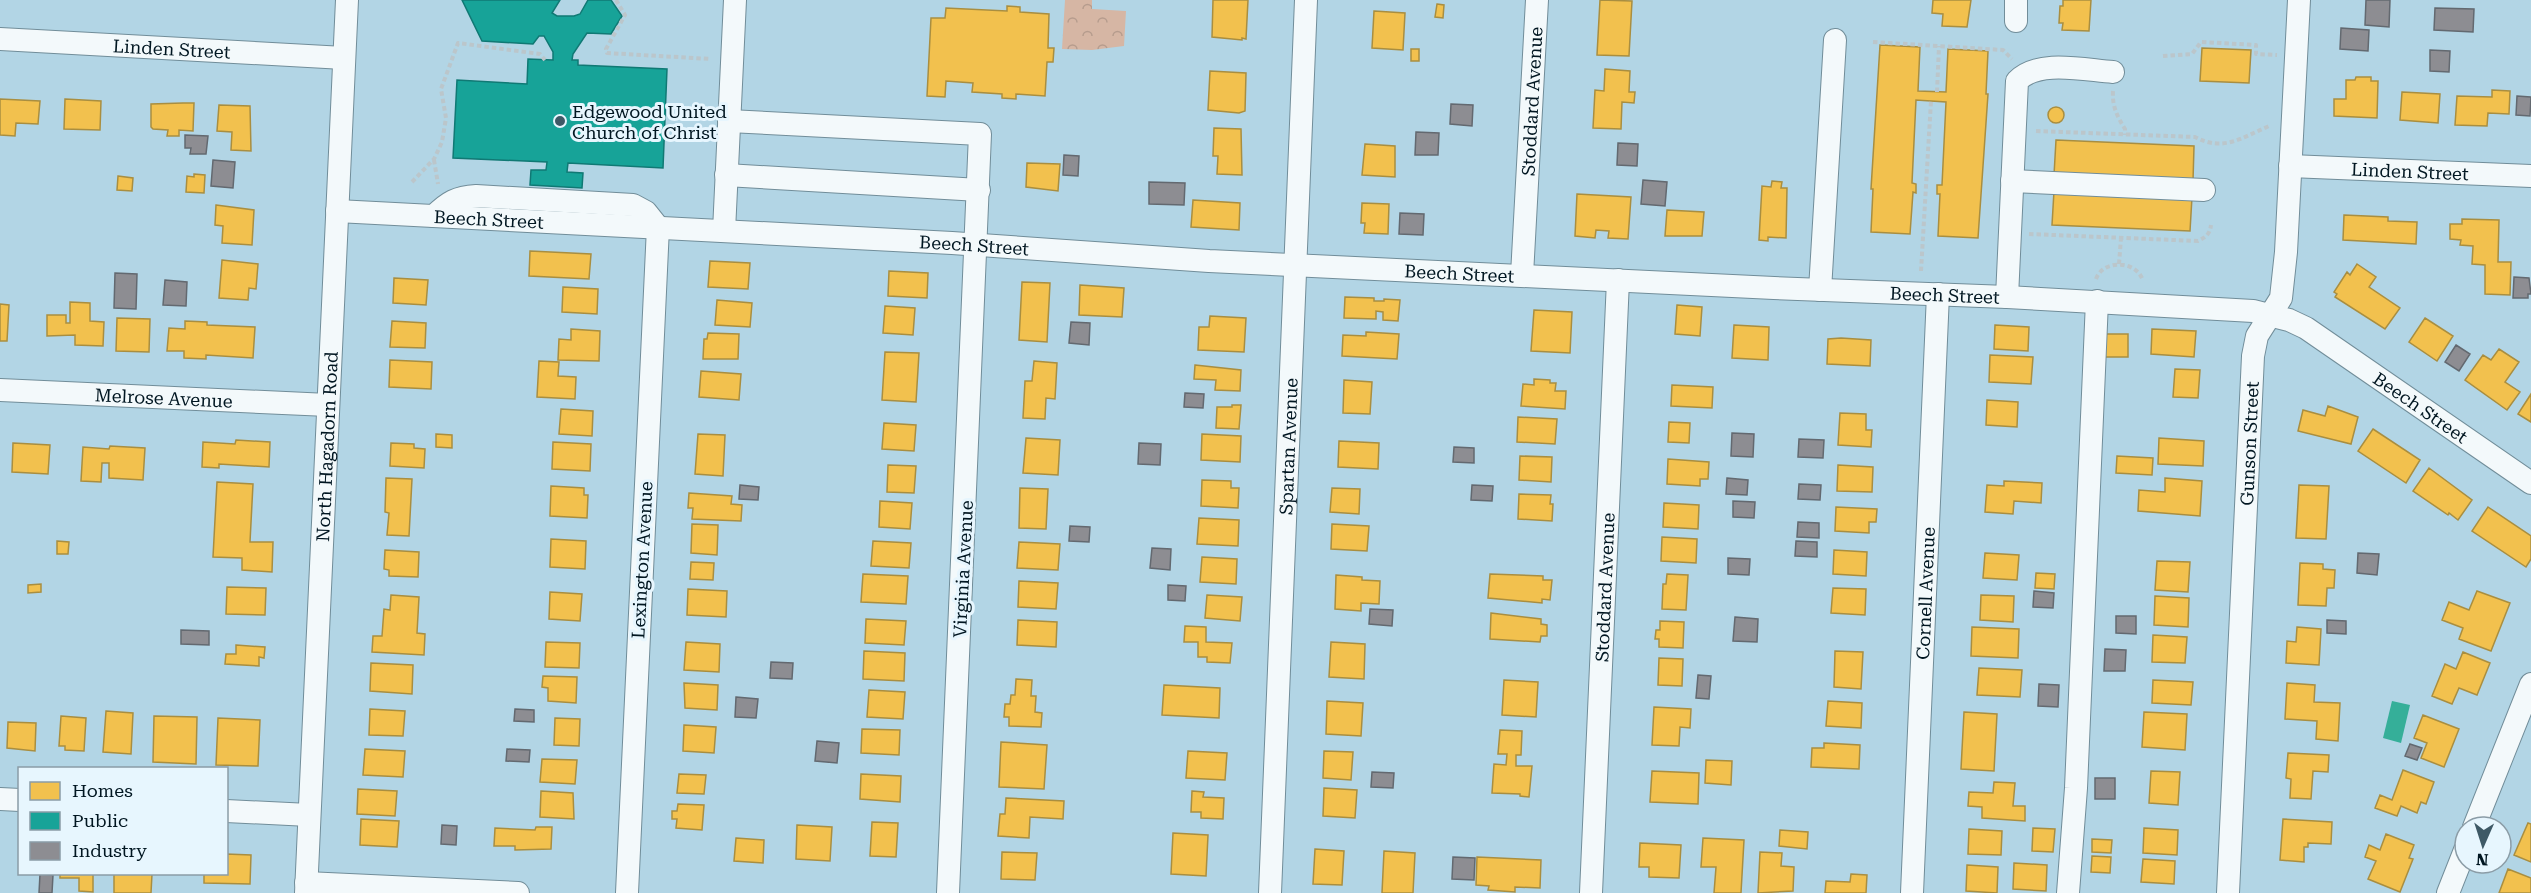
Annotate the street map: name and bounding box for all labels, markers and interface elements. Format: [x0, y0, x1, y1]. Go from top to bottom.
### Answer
street label: Stoddard Avenue [1517, 26, 1546, 176]
street label: Linden Street [112, 35, 231, 62]
place label: Edgewood United Church of Christ [572, 101, 727, 143]
marker: Edgewood United Church of Christ [553, 114, 567, 128]
street label: Linden Street [2351, 158, 2469, 184]
street label: Beech Street [433, 206, 545, 232]
street label: Beech Street [919, 231, 1030, 259]
street label: Beech Street [1404, 260, 1515, 286]
street label: Beech Street [1889, 282, 2000, 307]
street label: North Hagadorn Road [312, 350, 341, 542]
street label: Beech Street [2370, 367, 2472, 447]
street label: Spartan Avenue [1275, 377, 1301, 515]
street label: Gunson Street [2236, 380, 2262, 506]
street label: Melrose Avenue [94, 384, 233, 411]
street label: Lexington Avenue [627, 481, 657, 639]
street label: Virginia Avenue [949, 500, 977, 638]
street label: Stoddard Avenue [1591, 512, 1618, 662]
street label: Cornell Avenue [1912, 526, 1938, 660]
legend [18, 767, 228, 875]
text: Homes [72, 780, 133, 801]
text: Public [72, 810, 128, 831]
north arrow [2453, 815, 2513, 875]
text: Industry [72, 840, 147, 861]
text: N [2476, 850, 2489, 869]

